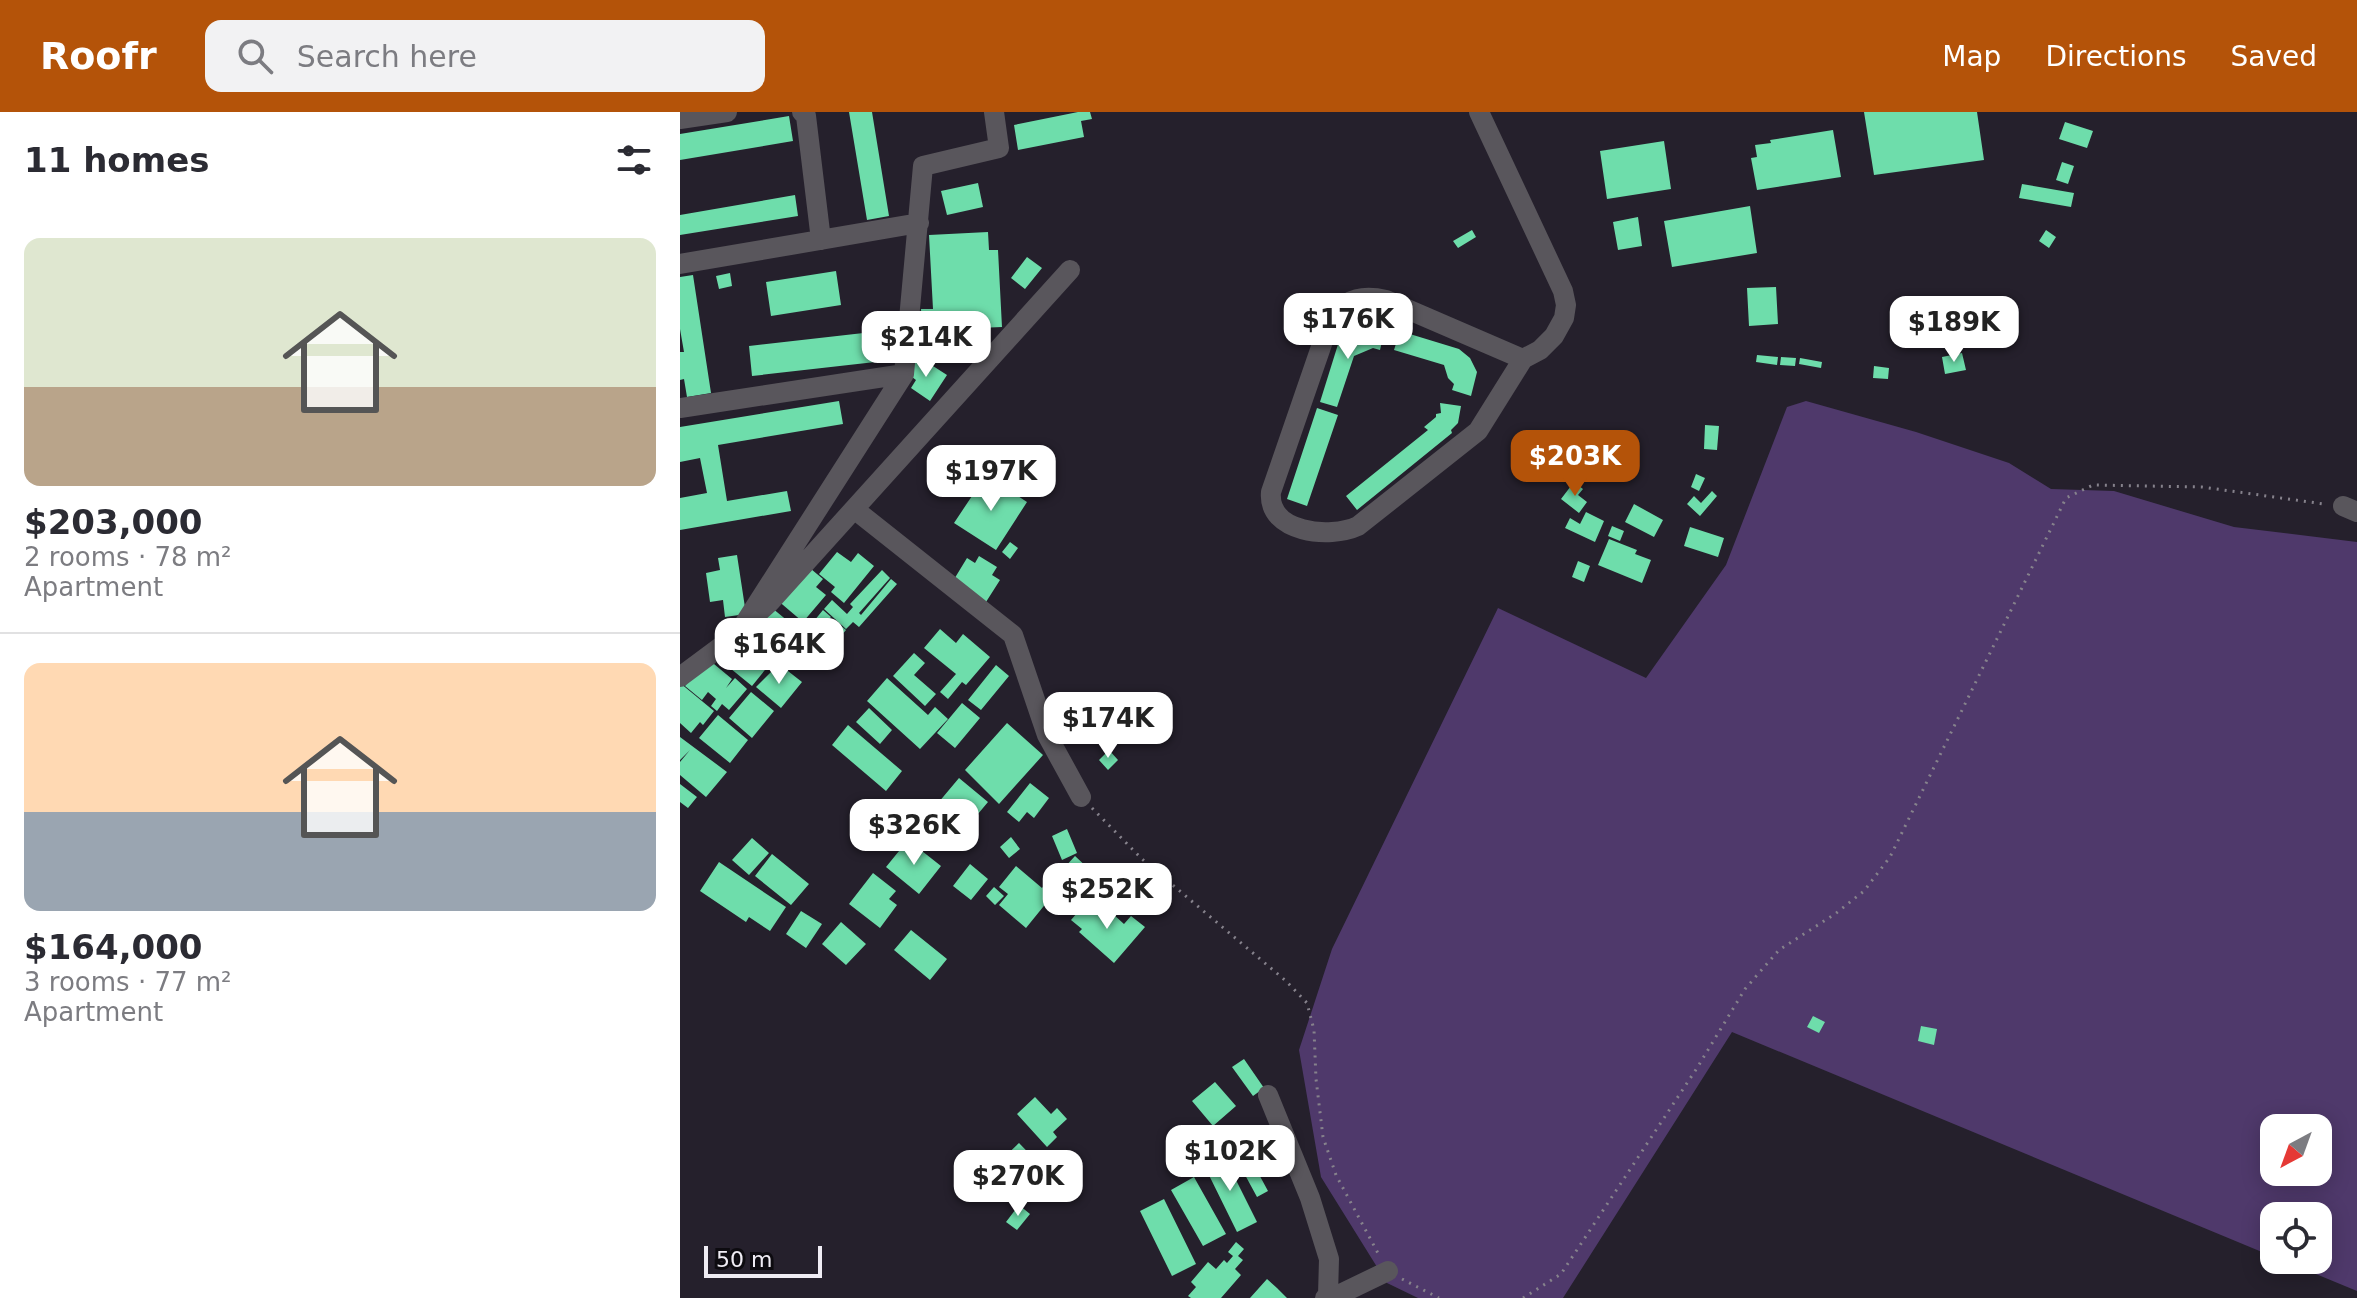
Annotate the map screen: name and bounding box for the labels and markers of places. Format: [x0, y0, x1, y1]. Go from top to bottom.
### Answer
pin: $176K [1292, 293, 1404, 361]
pin: $189K [1898, 296, 2010, 364]
pin: $214K [870, 311, 982, 379]
pin: $203K [1519, 430, 1631, 498]
pin: $197K [935, 445, 1047, 513]
pin: $164K [723, 618, 835, 686]
pin: $174K [1052, 692, 1164, 760]
pin: $326K [858, 799, 970, 867]
pin: $252K [1051, 863, 1163, 931]
pin: $102K [1174, 1125, 1286, 1193]
pin: $270K [962, 1150, 1074, 1218]

